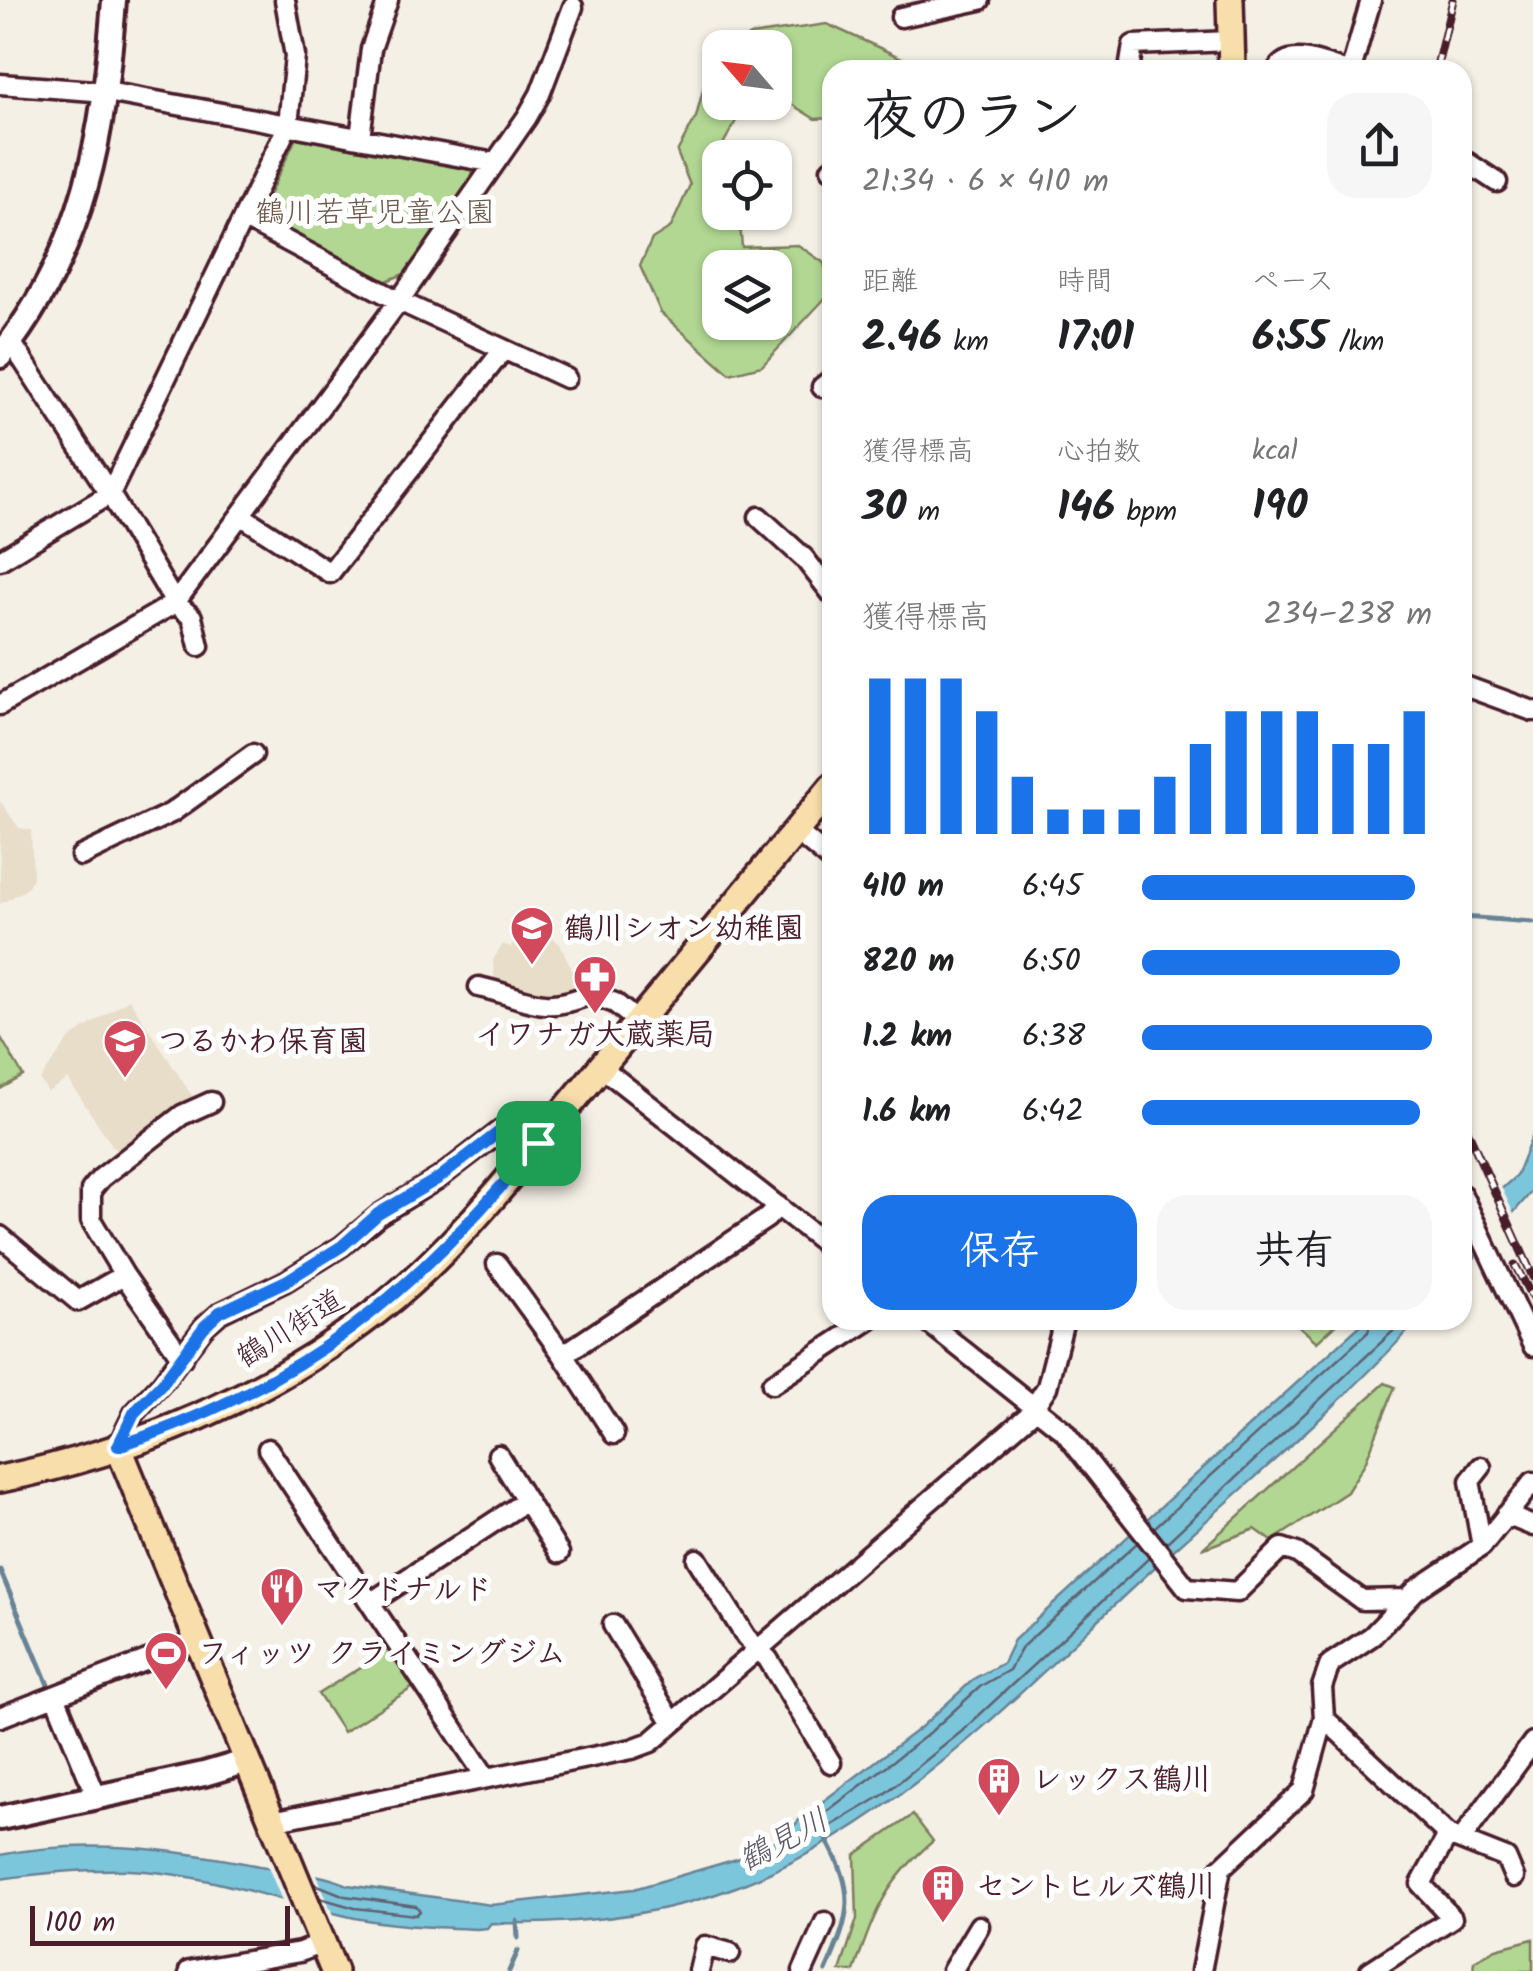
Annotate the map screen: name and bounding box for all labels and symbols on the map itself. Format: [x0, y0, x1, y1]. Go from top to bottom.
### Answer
north arrow [702, 30, 792, 120]
park label: 鶴川若草児童公園 [255, 190, 495, 238]
school or university icon: 鶴川シオン幼稚園 [509, 905, 555, 966]
place label: 鶴川シオン幼稚園 [564, 906, 804, 954]
pharmacy icon: イワナガ大蔵薬局 [572, 954, 618, 1015]
place label: イワナガ大蔵薬局 [475, 1012, 715, 1060]
school or university icon: つるかわ保育園 [102, 1018, 148, 1079]
place label: つるかわ保育園 [158, 1019, 368, 1067]
pin [496, 1101, 581, 1186]
street label: 鶴川街道 [227, 1278, 355, 1382]
restaurant icon: マクドナルド [259, 1566, 305, 1627]
place label: マクドナルド [314, 1567, 493, 1615]
sports icon: フィッツ クライミングジム [143, 1630, 189, 1691]
place label: フィッツ クライミングジム [198, 1631, 566, 1679]
building icon: レックス鶴川 [976, 1756, 1022, 1817]
place label: レックス鶴川 [1032, 1757, 1212, 1805]
water label: 鶴見川 [730, 1796, 839, 1886]
building icon: セントヒルズ鶴川 [920, 1863, 966, 1924]
place label: セントヒルズ鶴川 [976, 1864, 1217, 1912]
scale bar [30, 1901, 290, 1946]

